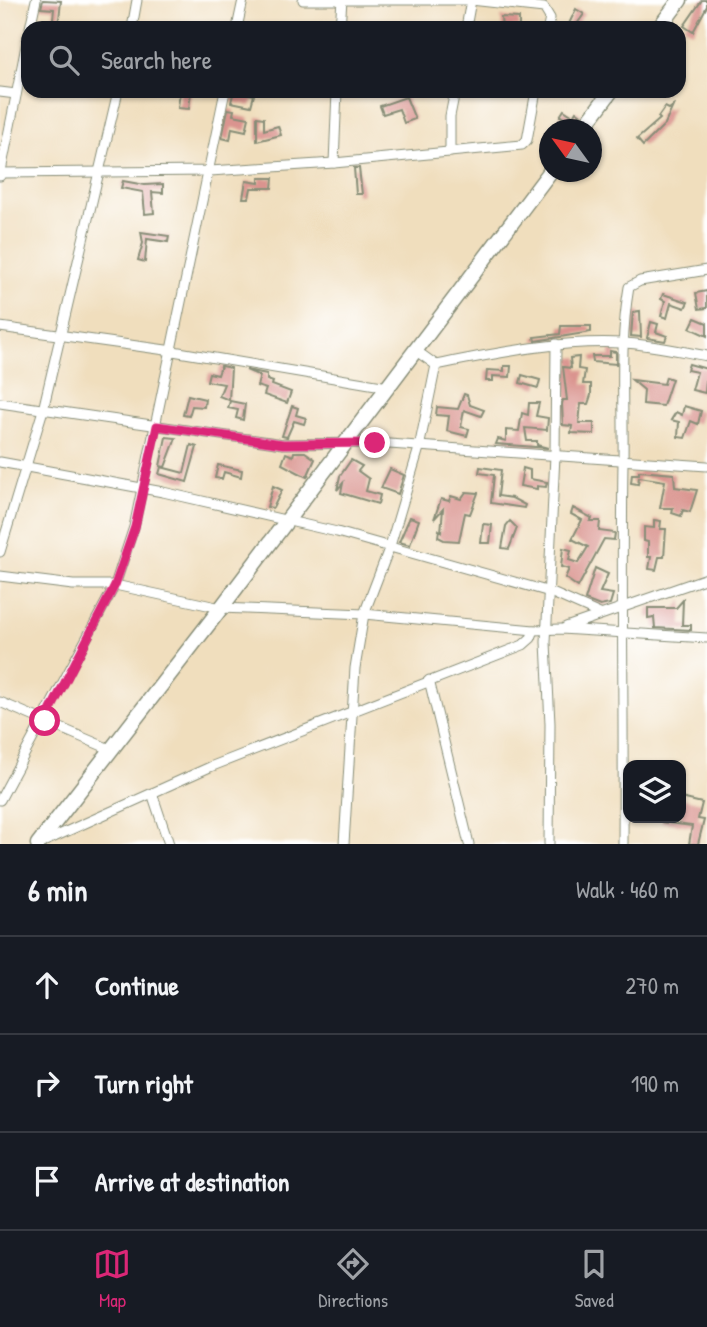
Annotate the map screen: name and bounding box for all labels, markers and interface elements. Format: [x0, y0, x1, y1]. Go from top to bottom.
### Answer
search box [21, 21, 686, 98]
icon: search [45, 41, 83, 79]
text: Search here [101, 42, 212, 77]
north arrow [539, 119, 602, 182]
route end [359, 427, 390, 458]
route start [29, 705, 60, 736]
map controls [623, 760, 686, 823]
button: layers [623, 760, 686, 823]
text: 6 min [28, 870, 88, 910]
text: Walk · 460 m [576, 874, 679, 905]
icon: ahead [28, 966, 66, 1004]
text: Continue [95, 968, 179, 1003]
text: 270 m [626, 970, 679, 1001]
icon: right [28, 1064, 66, 1102]
text: Turn right [95, 1066, 193, 1101]
text: 190 m [631, 1068, 679, 1099]
icon: arrive [28, 1162, 66, 1200]
text: Arrive at destination [95, 1164, 290, 1199]
tab: Map [93, 1245, 131, 1313]
tab: Directions [318, 1245, 388, 1313]
tab: Saved [575, 1245, 614, 1313]

